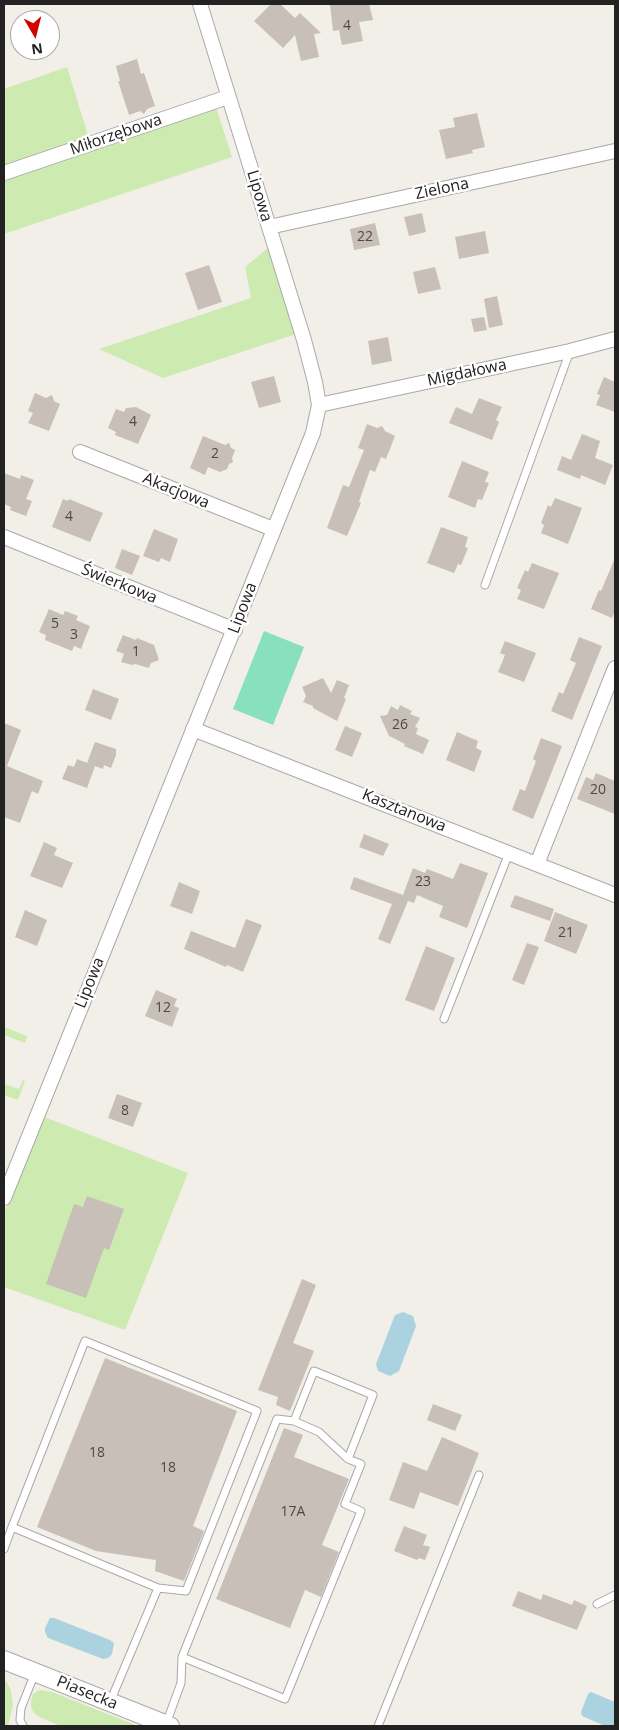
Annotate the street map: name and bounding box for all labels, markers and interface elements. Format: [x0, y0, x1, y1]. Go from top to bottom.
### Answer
north arrow [10, 10, 60, 60]
house number: 4 [343, 18, 351, 34]
text: N [30, 39, 44, 60]
street label: Miłorzębowa [68, 110, 164, 160]
street label: Lipowa [242, 168, 276, 224]
street label: Zielona [413, 174, 471, 204]
house number: 22 [357, 229, 373, 245]
street label: Migdałowa [426, 355, 508, 391]
house number: 4 [129, 414, 137, 430]
house number: 2 [211, 446, 219, 462]
street label: Akacjowa [140, 469, 212, 513]
house number: 4 [65, 509, 73, 525]
street label: Świerkowa [78, 560, 160, 608]
street label: Lipowa [225, 580, 261, 636]
house number: 5 [51, 616, 59, 632]
house number: 3 [70, 627, 78, 643]
house number: 1 [132, 644, 140, 660]
house number: 26 [392, 717, 408, 733]
house number: 20 [590, 782, 606, 798]
street label: Kasztanowa [359, 785, 449, 837]
house number: 23 [415, 874, 431, 890]
house number: 21 [558, 925, 574, 941]
street label: Lipowa [71, 955, 109, 1011]
house number: 12 [155, 1000, 171, 1016]
house number: 8 [121, 1103, 129, 1119]
house number: 18 [89, 1445, 105, 1461]
house number: 18 [160, 1460, 176, 1476]
house number: 17A [281, 1504, 305, 1520]
street label: Piasecka [54, 1672, 120, 1714]

